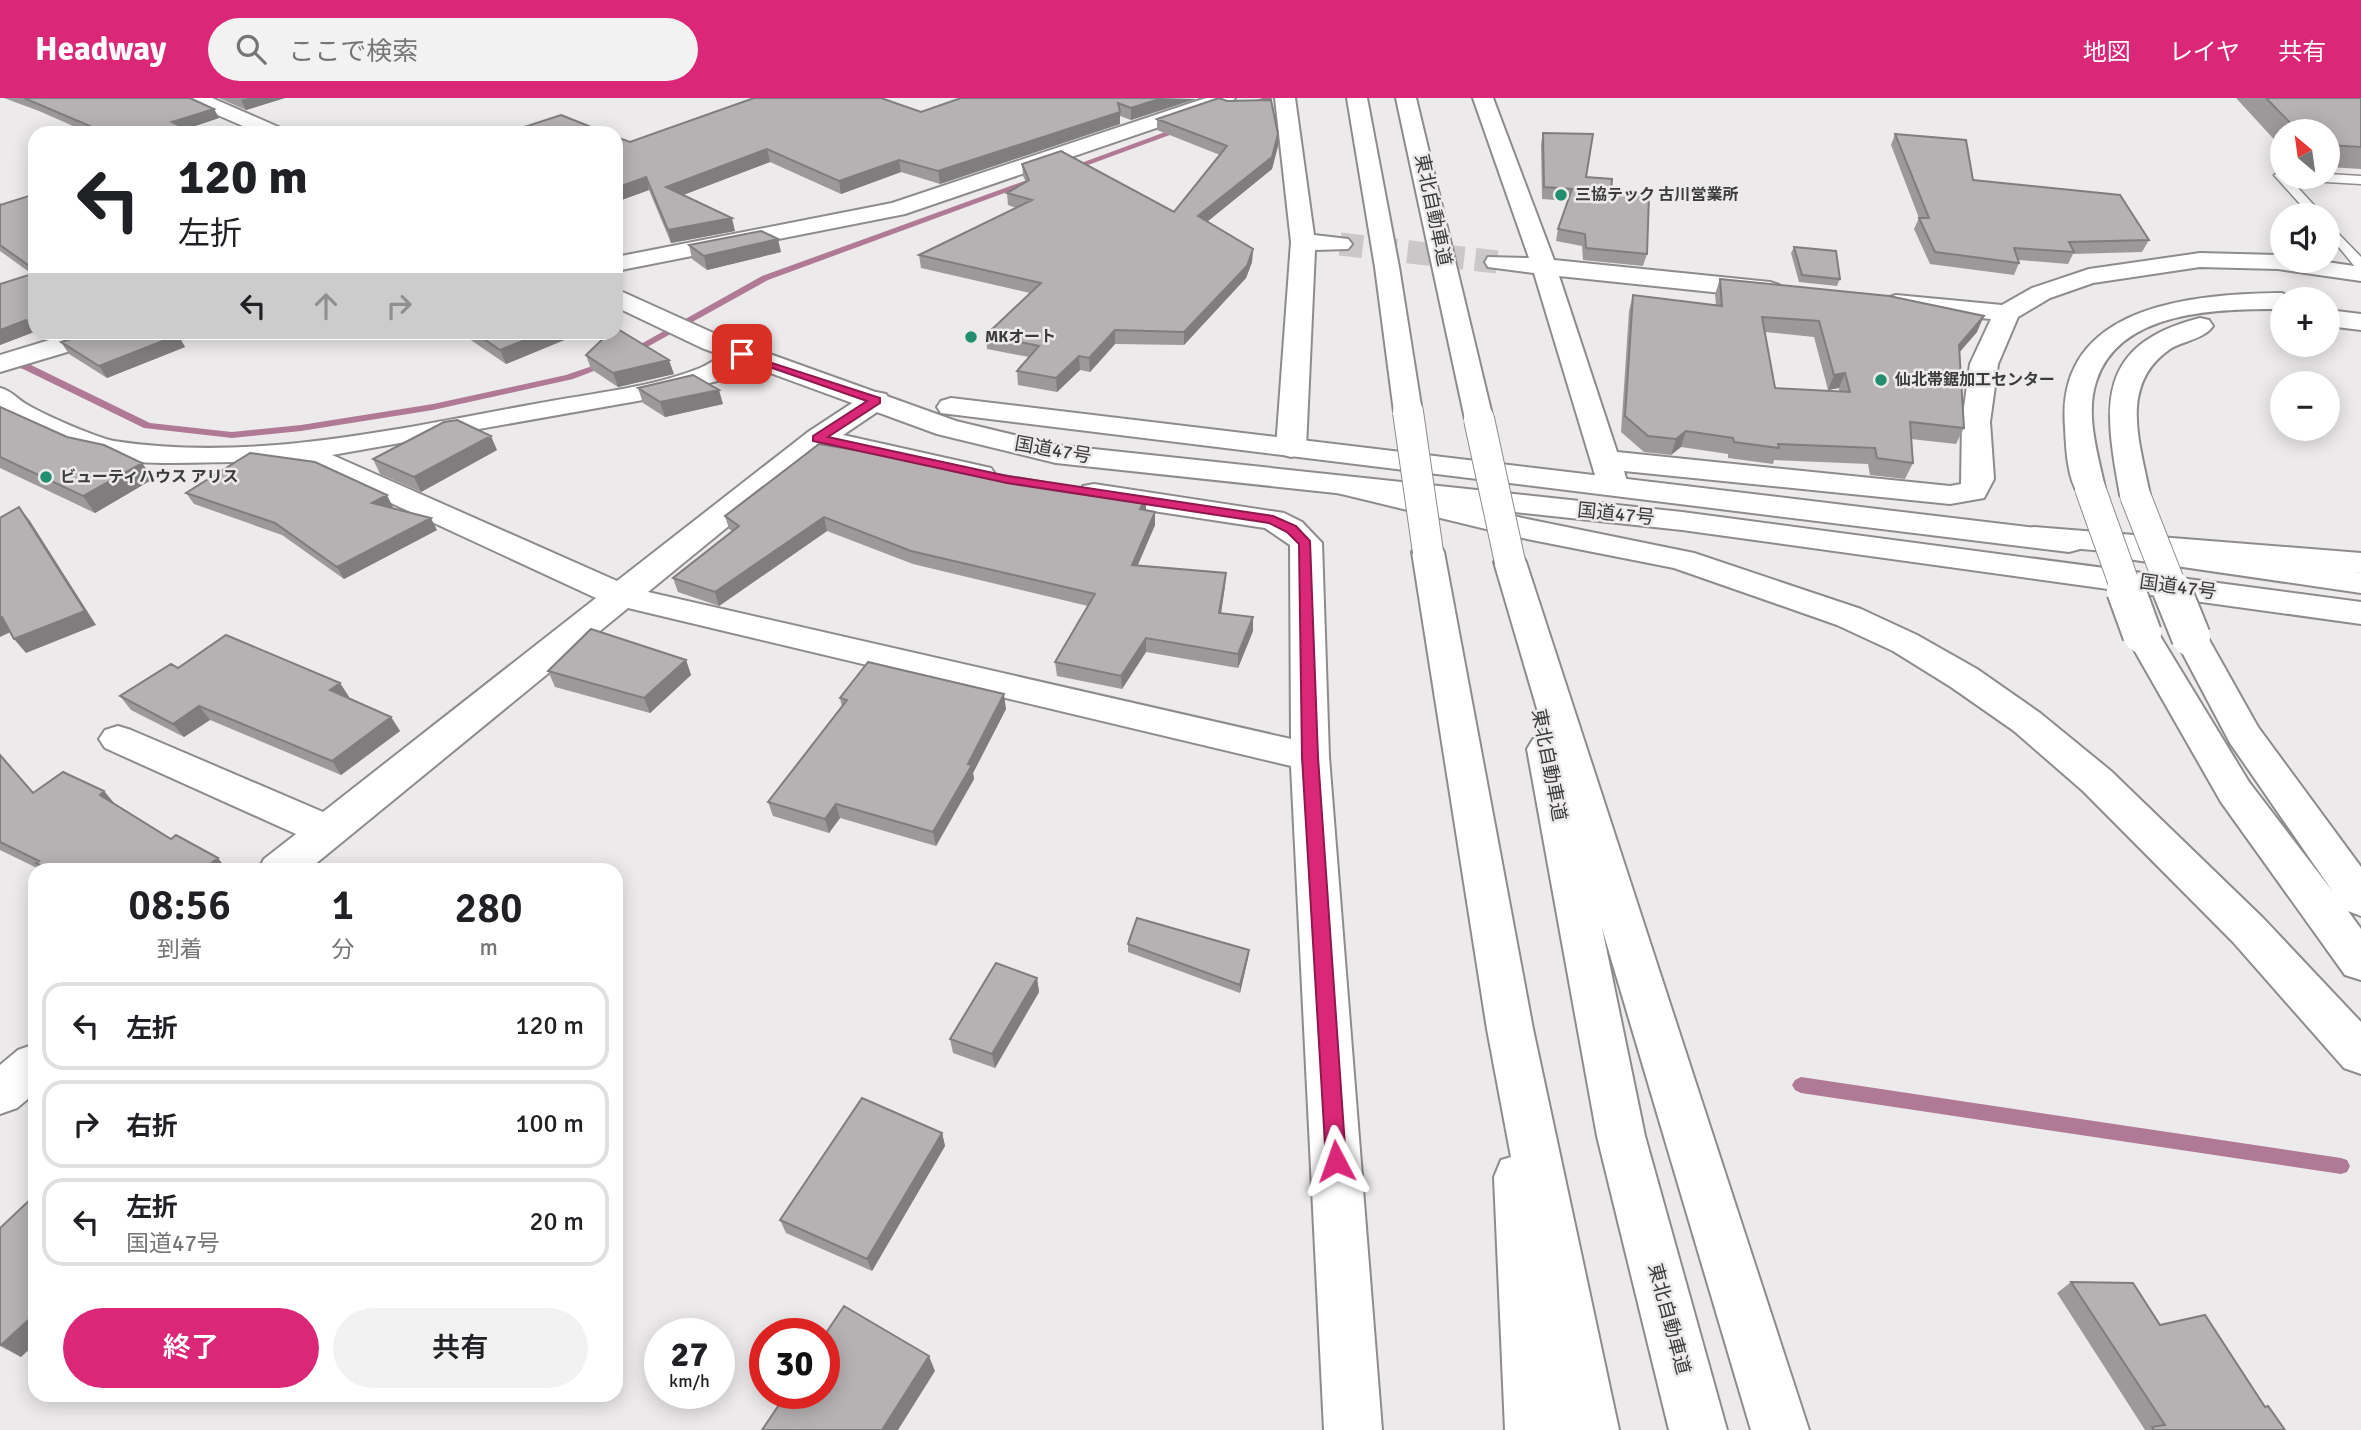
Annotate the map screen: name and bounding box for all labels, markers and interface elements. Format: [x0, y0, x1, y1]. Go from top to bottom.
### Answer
search box [208, 18, 698, 81]
text: Headway [35, 29, 166, 70]
icon: search [232, 30, 270, 68]
text: ここで検索 [288, 36, 418, 68]
text: 地図 [2083, 37, 2131, 67]
text: レイヤ [2169, 37, 2240, 67]
text: 共有 [2278, 37, 2326, 67]
north arrow [2270, 119, 2340, 189]
map controls [2270, 119, 2340, 441]
text: 120 m [178, 147, 308, 207]
street label: 東北自動車道 [1409, 152, 1457, 268]
icon: left [63, 154, 154, 245]
place label: 三協テック 古川営業所 [1575, 185, 1739, 205]
marker: 三協テック 古川営業所 [1553, 187, 1569, 203]
button: sound [2270, 203, 2340, 273]
text: 左折 [178, 214, 242, 253]
icon: left [234, 287, 272, 325]
icon: ahead [307, 287, 345, 325]
icon: right [380, 287, 418, 325]
button: + [2270, 287, 2340, 357]
pin [712, 324, 772, 384]
place label: MKオート [985, 327, 1056, 347]
marker: MKオート [963, 329, 979, 345]
icon: arrive [723, 335, 761, 373]
place label: 仙北帯鋸加工センター [1894, 370, 2055, 390]
button: − [2270, 371, 2340, 441]
marker: 仙北帯鋸加工センター [1873, 372, 1889, 388]
street label: 国道47号 [1013, 431, 1093, 469]
place label: ビューティハウス アリス [60, 467, 239, 487]
marker: ビューティハウス アリス [38, 469, 54, 485]
street label: 国道47号 [1576, 498, 1656, 530]
street label: 国道47号 [2138, 570, 2218, 604]
street label: 東北自動車道 [1526, 707, 1572, 823]
text: 08:56 [128, 880, 231, 931]
text: 1 [331, 880, 354, 931]
text: 280 [455, 883, 523, 934]
text: m [479, 933, 498, 962]
text: 到着 [157, 935, 203, 964]
text: 分 [331, 935, 354, 964]
icon: left [67, 1007, 105, 1045]
text: 120 m [515, 1010, 584, 1042]
text: 左折 [126, 1013, 178, 1045]
icon: right [67, 1105, 105, 1143]
text: 100 m [515, 1108, 584, 1140]
text: 右折 [126, 1111, 178, 1143]
position arrow [1299, 1124, 1373, 1198]
text: 左折 [126, 1192, 178, 1224]
icon: left [67, 1203, 105, 1241]
text: 20 m [529, 1206, 584, 1238]
text: 国道47号 [126, 1229, 220, 1258]
street label: 東北自動車道 [1643, 1261, 1695, 1377]
button: 終了 [63, 1308, 319, 1388]
button: 共有 [333, 1308, 588, 1388]
speed limit sign: 30 [749, 1318, 840, 1409]
text: 27 [671, 1333, 708, 1376]
text: km/h [669, 1370, 710, 1392]

